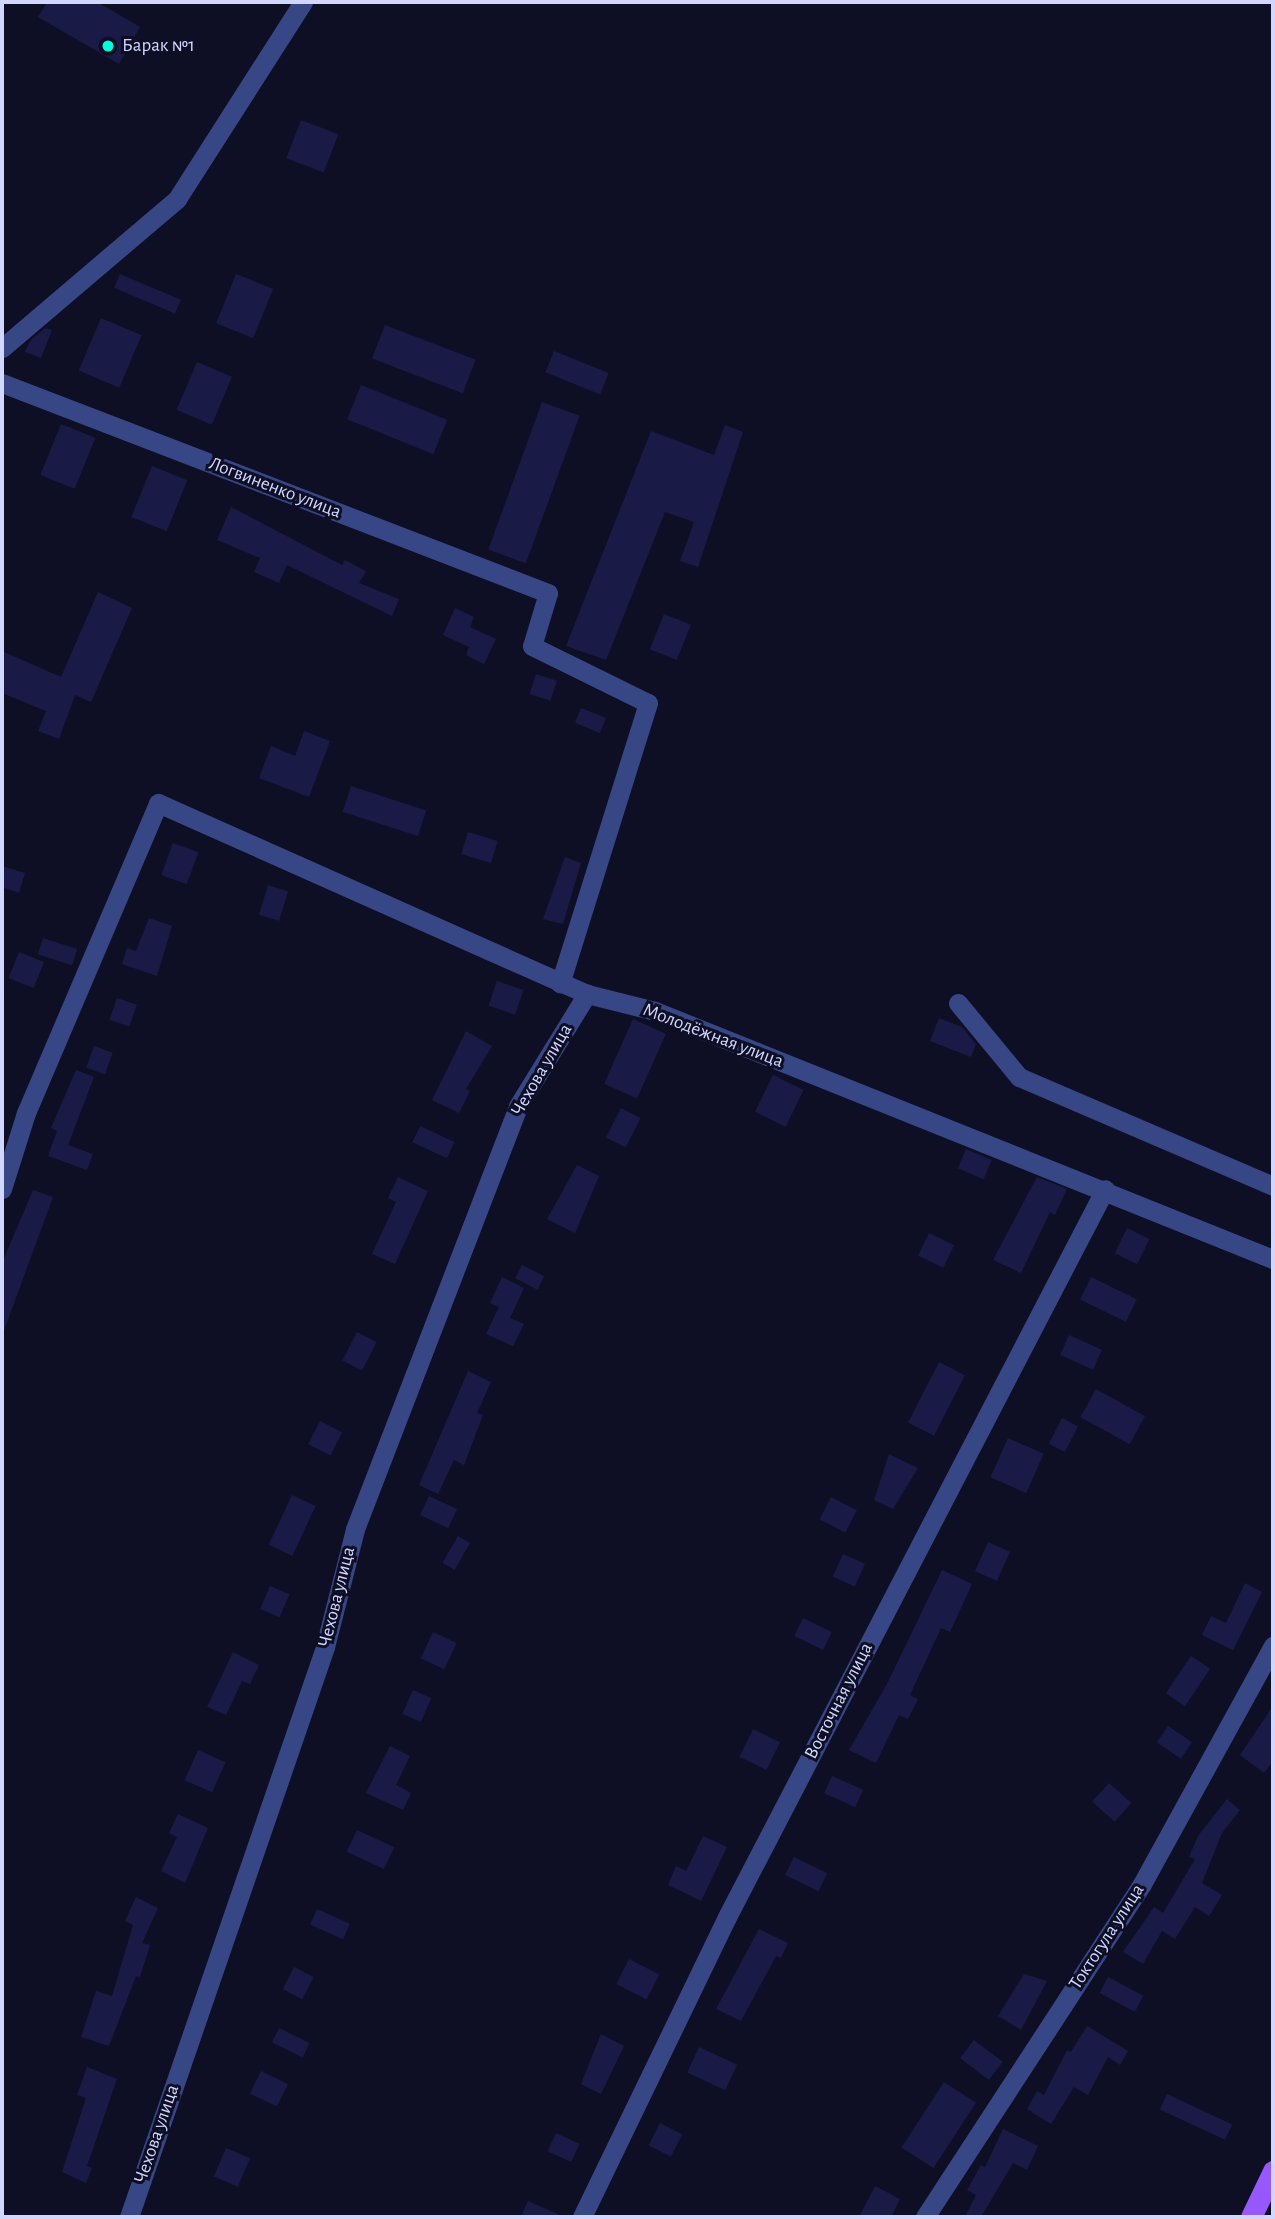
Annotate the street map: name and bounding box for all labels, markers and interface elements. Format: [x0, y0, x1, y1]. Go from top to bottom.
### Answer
place label: Барак №1 [122, 35, 195, 57]
marker: Барак №1 [100, 38, 116, 54]
street label: Логвиненко улица [206, 452, 344, 524]
street label: Молодёжная улица [640, 999, 786, 1073]
street label: Чехова улица [506, 1020, 578, 1120]
street label: Чехова улица [314, 1545, 360, 1649]
street label: Восточная улица [800, 1639, 878, 1763]
street label: Токтогула улица [1064, 1880, 1150, 1994]
street label: Чехова улица [130, 2082, 184, 2186]

